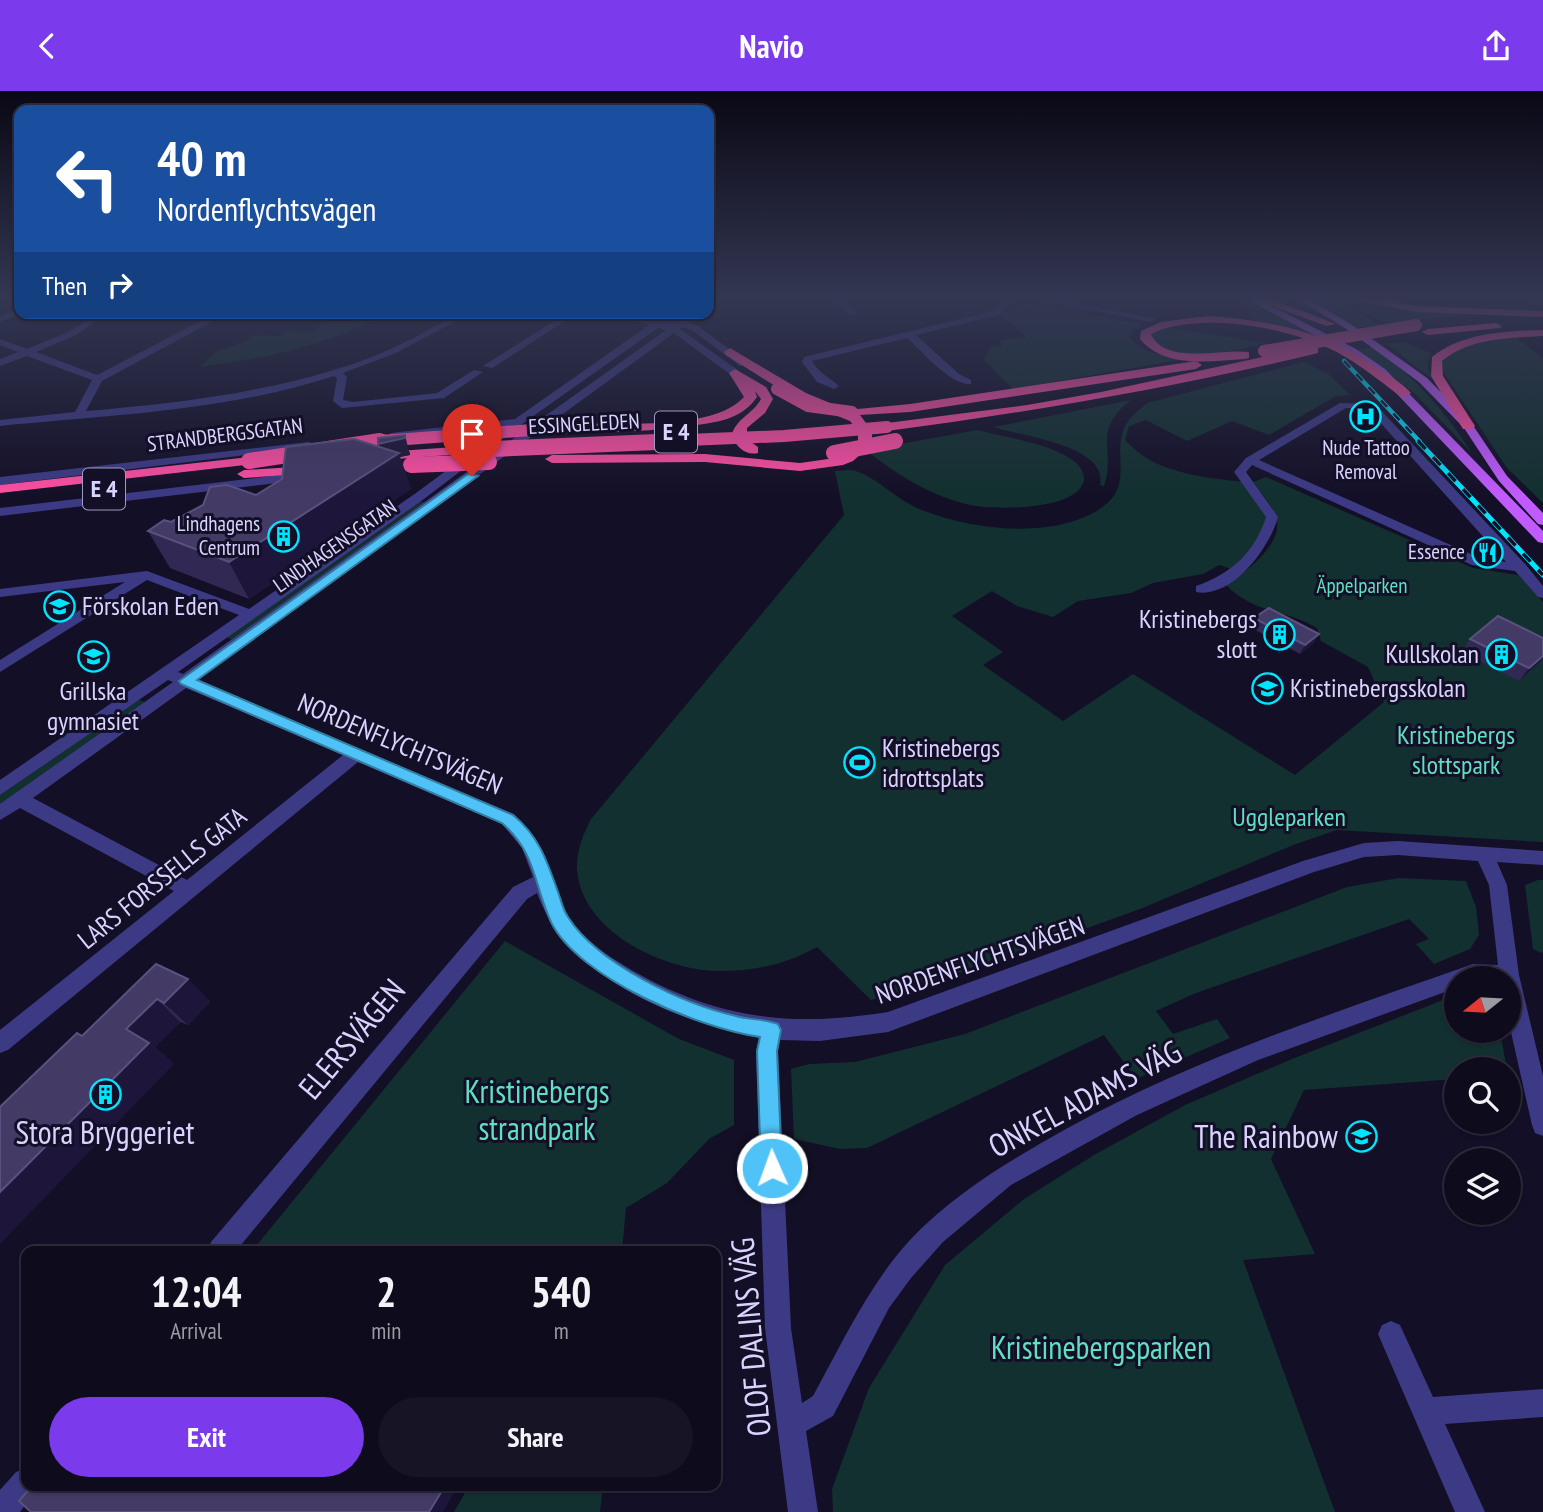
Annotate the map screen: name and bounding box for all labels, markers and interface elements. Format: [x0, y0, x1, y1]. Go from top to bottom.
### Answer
text: Navio [739, 25, 804, 67]
icon: back [28, 27, 66, 65]
icon: share [1477, 27, 1515, 65]
text: 40 m [157, 126, 246, 190]
icon: left [42, 133, 133, 224]
text: Nordenflychtsvägen [157, 188, 376, 230]
icon: right [101, 266, 139, 304]
text: Then [42, 269, 87, 302]
hospital icon: Nude Tattoo Removal [1349, 399, 1383, 433]
pin [442, 404, 502, 476]
street label: ESSINGELEDEN [528, 407, 640, 440]
road number: E 4 [655, 411, 697, 453]
street label: STRANDBERGSGATAN [146, 412, 304, 457]
icon: arrive [453, 415, 491, 453]
place label: Nude Tattoo Removal [1322, 434, 1410, 485]
road number: E 4 [83, 468, 125, 509]
street label: LINDHAGENSGATAN [268, 493, 402, 598]
place label: Lindhagens Centrum [177, 510, 260, 561]
building icon: Lindhagens Centrum [266, 519, 300, 553]
restaurant icon: Essence [1471, 535, 1505, 569]
place label: Essence [1408, 538, 1465, 565]
park label: Äppelparken [1317, 572, 1407, 599]
school or university icon: Förskolan Eden [42, 589, 76, 623]
place label: Förskolan Eden [82, 589, 219, 622]
place label: Kristinebergs slott [1139, 602, 1257, 665]
building icon: Kristinebergs slott [1263, 617, 1297, 651]
place label: Kullskolan [1386, 637, 1479, 670]
building icon: Kullskolan [1485, 637, 1519, 671]
school or university icon: Grillska gymnasiet [76, 639, 110, 673]
school or university icon: Kristinebergsskolan [1250, 671, 1284, 705]
place label: Kristinebergsskolan [1290, 671, 1466, 704]
place label: Grillska gymnasiet [47, 674, 139, 737]
street label: NORDENFLYCHTSVÄGEN [293, 686, 507, 802]
park label: Kristinebergs slottspark [1397, 718, 1515, 781]
place label: Kristinebergs idrottsplats [882, 731, 1000, 794]
sports icon: Kristinebergs idrottsplats [842, 746, 876, 780]
street label: LARS FORSSELLS GATA [71, 799, 253, 956]
park label: Uggleparken [1232, 800, 1346, 833]
street label: NORDENFLYCHTSVÄGEN [871, 908, 1089, 1011]
north arrow [1444, 966, 1521, 1043]
map controls [1444, 966, 1521, 1225]
street label: ELERSVÄGEN [289, 970, 414, 1107]
street label: ONKEL ADAMS VÄG [981, 1030, 1188, 1167]
button: search [1444, 1057, 1521, 1134]
park label: Kristinebergs strandpark [464, 1070, 610, 1149]
building icon: Stora Bryggeriet [88, 1077, 122, 1111]
place label: Stora Bryggeriet [16, 1111, 195, 1153]
place label: The Rainbow [1194, 1115, 1338, 1157]
school or university icon: The Rainbow [1344, 1120, 1378, 1154]
position arrow [735, 1131, 809, 1205]
button: layers [1444, 1148, 1521, 1225]
street label: OLOF DALINS VÄG [720, 1236, 780, 1438]
text: 12:04 [151, 1264, 242, 1319]
text: 2 [376, 1264, 396, 1319]
text: 540 [531, 1264, 591, 1319]
text: Arrival [170, 1316, 222, 1345]
text: min [371, 1316, 401, 1345]
text: m [554, 1316, 569, 1345]
park label: Kristinebergsparken [991, 1326, 1211, 1368]
button: Exit [49, 1397, 364, 1477]
button: Share [378, 1397, 693, 1477]

